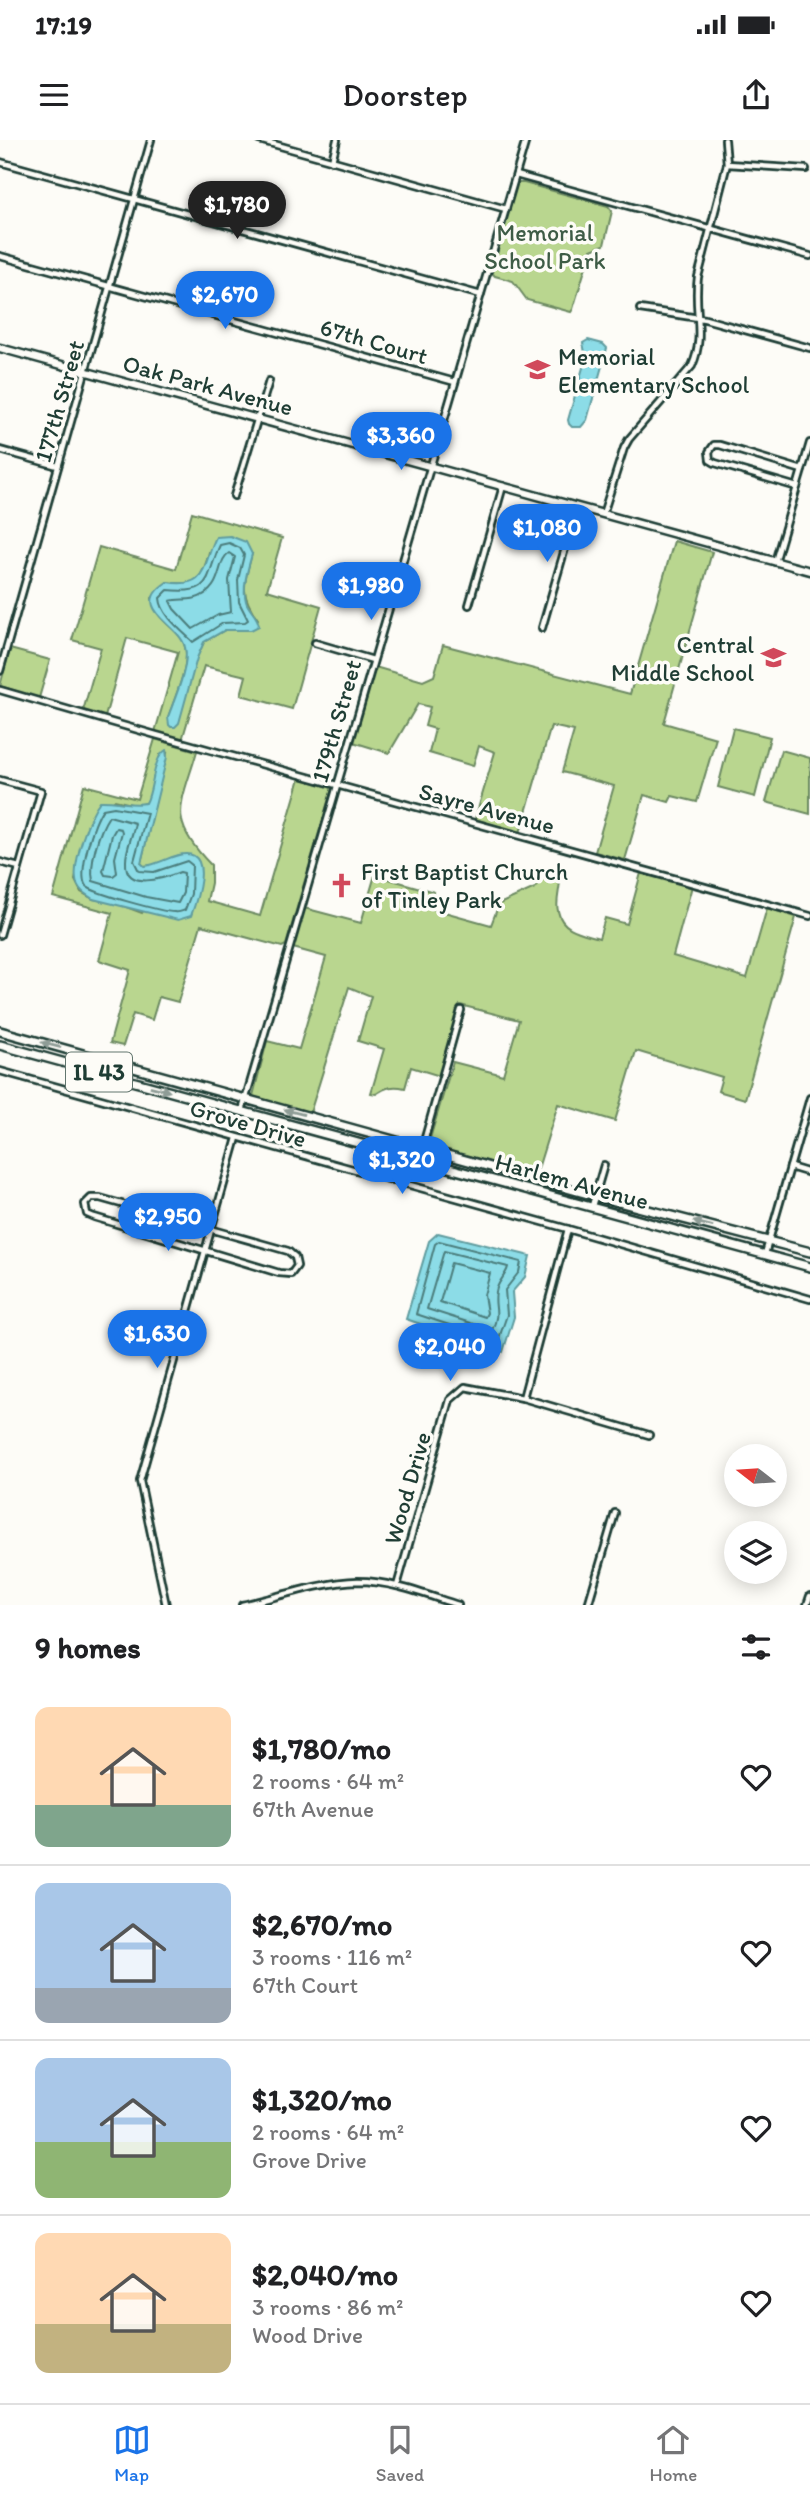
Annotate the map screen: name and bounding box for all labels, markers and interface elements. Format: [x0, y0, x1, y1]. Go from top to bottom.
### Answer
text: 17:19 [35, 9, 92, 41]
icon: menu [35, 76, 73, 114]
text: Doorstep [342, 76, 468, 114]
icon: share [737, 76, 775, 114]
pin: $1,780 [180, 182, 294, 241]
text: $1,780 [204, 190, 270, 218]
park label: Memorial School Park [484, 218, 606, 275]
pin: $2,670 [168, 272, 282, 331]
text: $2,670 [192, 280, 258, 308]
street label: 67th Court [317, 312, 431, 370]
street label: 177th Street [28, 337, 90, 465]
place label: Memorial Elementary School [558, 342, 750, 399]
street label: Oak Park Avenue [120, 348, 296, 422]
school or university icon: Memorial Elementary School [524, 356, 552, 384]
pin: $3,360 [344, 412, 458, 472]
text: $3,360 [367, 421, 435, 449]
pin: $1,080 [490, 504, 604, 564]
text: $1,080 [513, 513, 581, 541]
pin: $1,980 [314, 562, 428, 622]
text: $1,980 [338, 571, 404, 599]
place label: Central Middle School [611, 630, 754, 687]
school or university icon: Central Middle School [760, 644, 788, 672]
street label: 179th Street [305, 656, 367, 786]
street label: Sayre Avenue [416, 776, 558, 840]
place label: First Baptist Church of Tinley Park [361, 857, 568, 914]
church icon: First Baptist Church of Tinley Park [327, 871, 355, 899]
one-way arrow [40, 1039, 62, 1050]
road number: IL 43 [66, 1052, 132, 1091]
one-way arrow [150, 1084, 171, 1094]
street label: Grove Drive [186, 1093, 310, 1153]
one-way arrow [283, 1107, 304, 1117]
pin: $1,320 [345, 1136, 459, 1196]
text: $1,320 [369, 1145, 435, 1173]
street label: Harlem Avenue [492, 1147, 652, 1215]
pin: $2,950 [111, 1194, 225, 1253]
text: $2,950 [134, 1202, 202, 1230]
one-way arrow [692, 1218, 714, 1229]
pin: $1,630 [100, 1310, 214, 1370]
text: $1,630 [124, 1319, 190, 1347]
pin: $2,040 [393, 1324, 507, 1383]
text: $2,040 [414, 1332, 486, 1360]
street label: Wood Drive [377, 1428, 437, 1548]
north arrow [724, 1444, 788, 1507]
map controls [724, 1444, 787, 1584]
button: layers [724, 1521, 787, 1584]
icon: filters [737, 1628, 775, 1666]
text: 9 homes [35, 1629, 141, 1666]
text: $1,780/mo [252, 1730, 391, 1767]
icon: home [91, 1735, 175, 1819]
icon: heart [737, 1758, 775, 1796]
text: 2 rooms · 64 m² [252, 1767, 404, 1795]
text: 67th Avenue [252, 1795, 374, 1823]
text: $2,670/mo [252, 1906, 392, 1943]
icon: home [91, 1911, 175, 1995]
icon: heart [737, 1934, 775, 1972]
text: 3 rooms · 116 m² [252, 1943, 412, 1971]
text: 67th Court [252, 1971, 358, 1999]
text: $1,320/mo [252, 2081, 392, 2118]
icon: home [91, 2086, 175, 2170]
icon: heart [737, 2109, 775, 2147]
text: 2 rooms · 64 m² [252, 2118, 404, 2146]
text: Grove Drive [252, 2146, 367, 2174]
text: $2,040/mo [252, 2256, 398, 2293]
icon: home [91, 2261, 175, 2345]
icon: heart [737, 2284, 775, 2322]
text: 3 rooms · 86 m² [252, 2293, 404, 2321]
text: Wood Drive [252, 2321, 363, 2349]
tab: Map [113, 2421, 151, 2486]
tab: Saved [376, 2421, 424, 2486]
tab: Home [649, 2421, 697, 2486]

